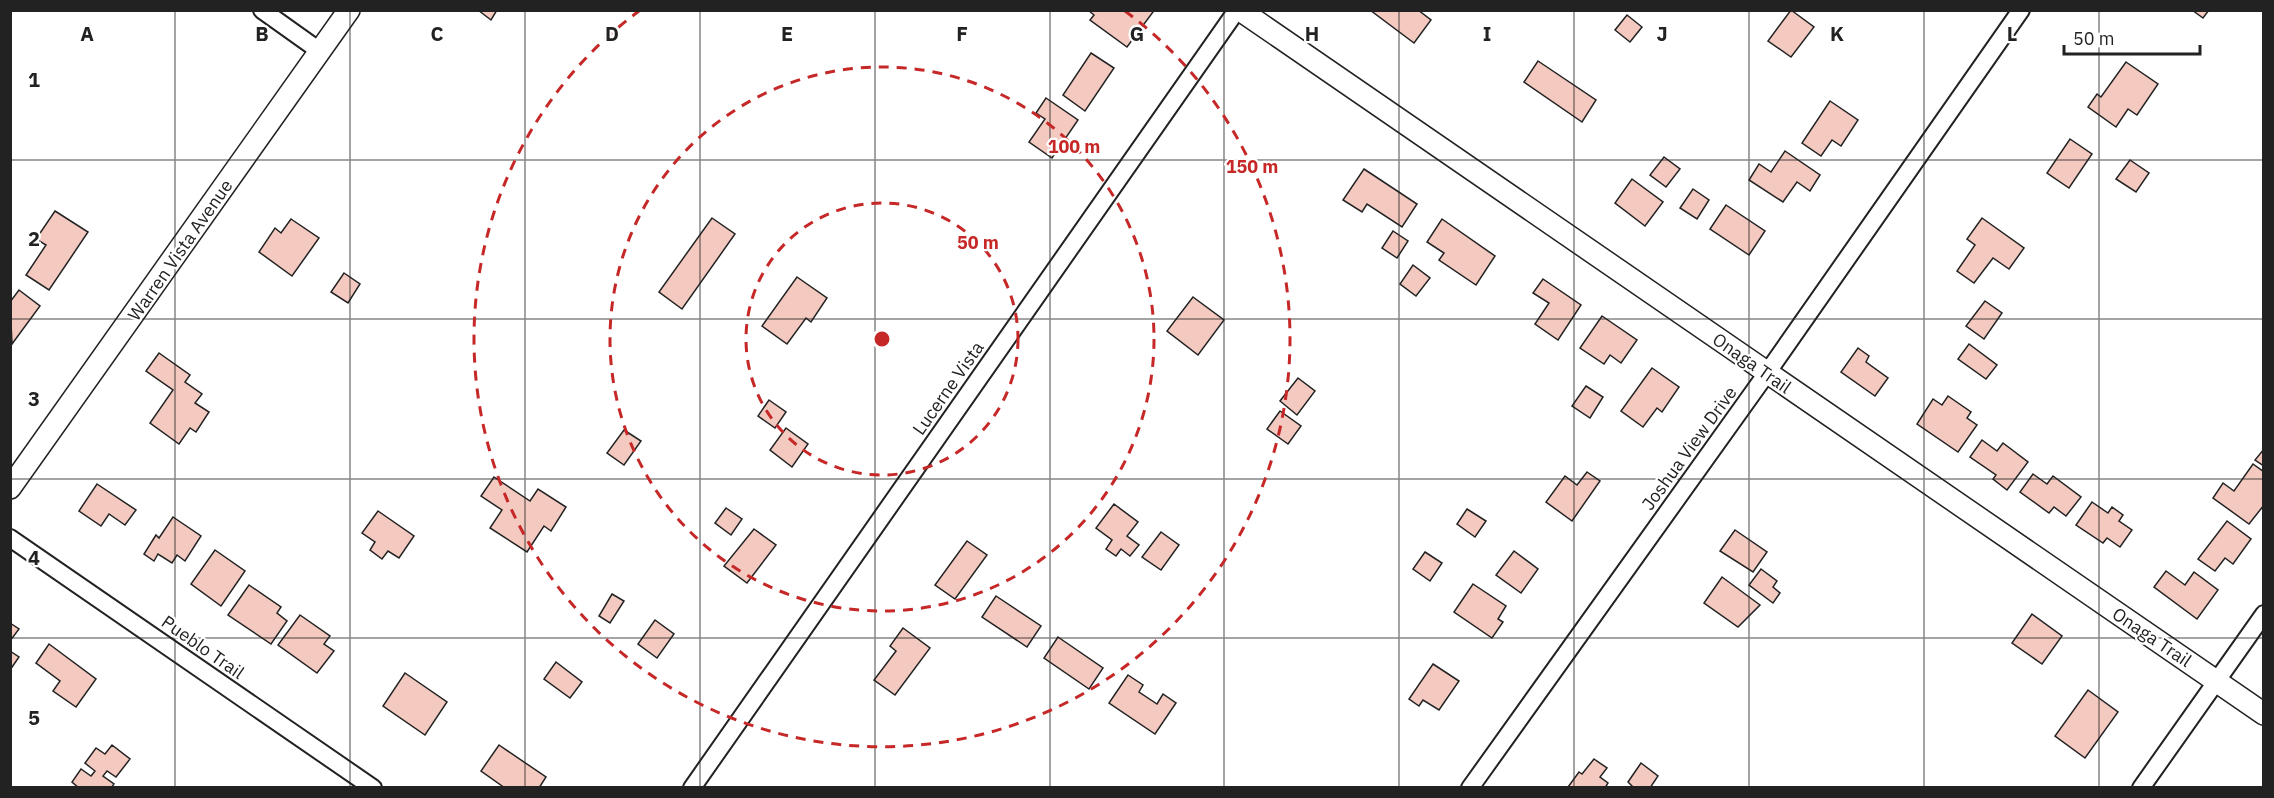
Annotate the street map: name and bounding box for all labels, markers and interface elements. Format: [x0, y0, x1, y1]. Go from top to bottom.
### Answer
scale bar [2064, 18, 2200, 56]
text: A [80, 20, 94, 47]
text: B [255, 20, 269, 47]
text: C [430, 20, 444, 47]
text: D [605, 20, 619, 47]
text: E [781, 20, 793, 47]
text: F [956, 20, 968, 47]
text: G [1130, 20, 1144, 47]
text: H [1305, 20, 1319, 47]
text: I [1483, 20, 1491, 47]
text: J [1656, 20, 1668, 47]
text: K [1830, 20, 1844, 47]
text: L [2007, 20, 2017, 47]
text: 50 m [2073, 27, 2115, 50]
text: 1 [28, 66, 40, 93]
text: 100 m [1048, 135, 1100, 158]
text: 150 m [1226, 155, 1278, 178]
street label: Warren Vista Avenue [123, 175, 237, 325]
text: 2 [28, 225, 40, 252]
text: 50 m [957, 231, 999, 254]
street label: Onaga Trail [1708, 328, 1796, 399]
centre of rings [872, 329, 892, 349]
street label: Lucerne Vista [907, 336, 989, 439]
street label: Joshua View Drive [1636, 382, 1742, 514]
text: 3 [28, 385, 40, 412]
text: 4 [28, 544, 40, 571]
street label: Onaga Trail [2108, 602, 2196, 672]
street label: Pueblo Trail [157, 610, 249, 684]
text: 5 [28, 704, 40, 731]

